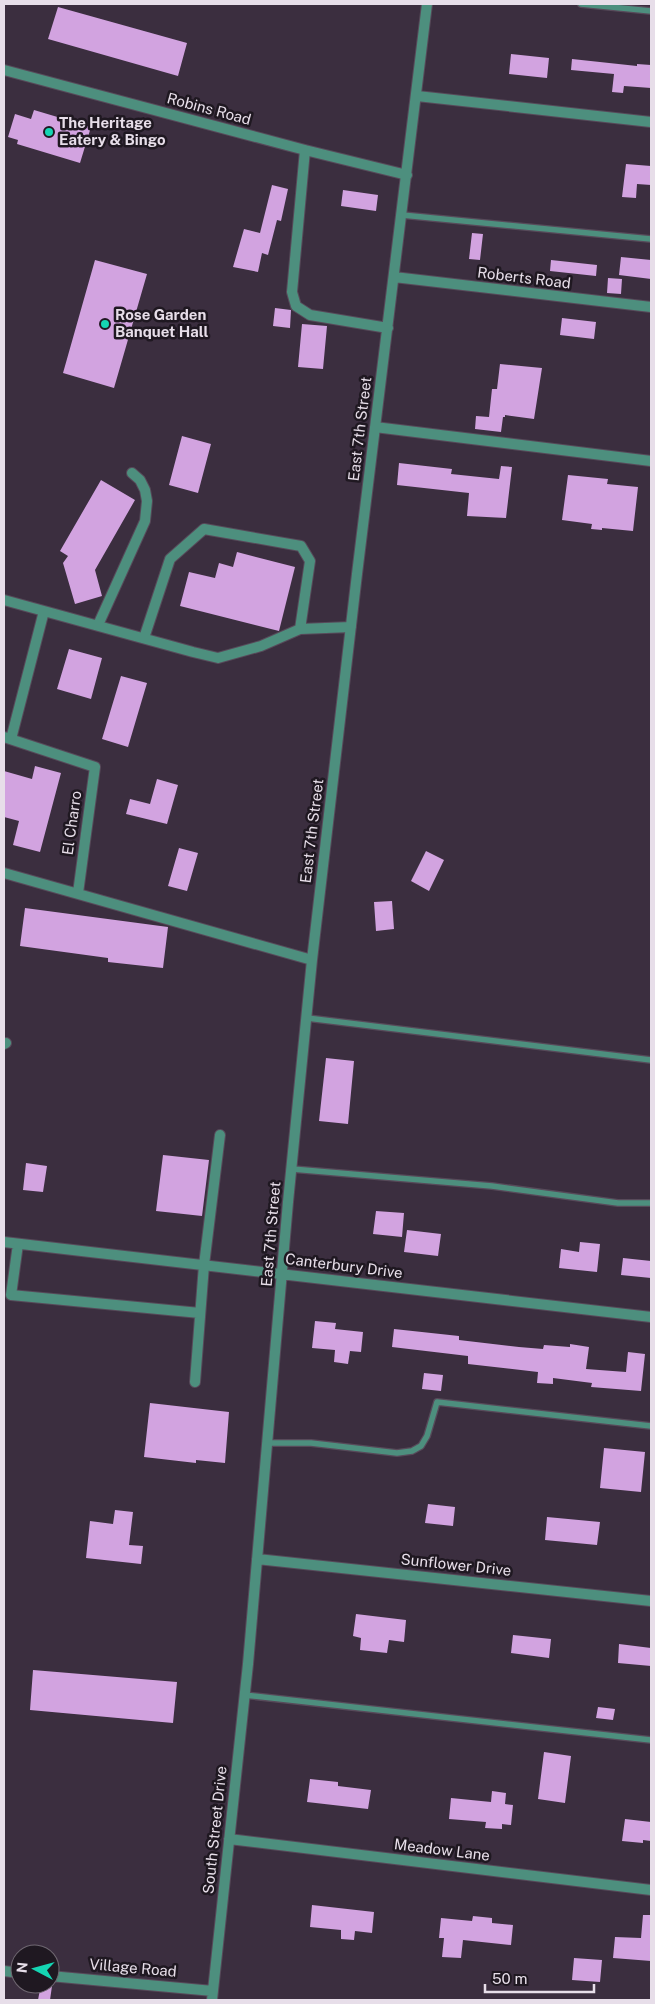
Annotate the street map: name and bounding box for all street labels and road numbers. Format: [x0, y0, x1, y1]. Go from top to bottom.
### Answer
street label: Robins Road [165, 89, 253, 128]
street label: Roberts Road [476, 263, 572, 292]
street label: East 7th Street [345, 375, 374, 482]
street label: East 7th Street [297, 777, 326, 884]
street label: El Charro [59, 790, 84, 856]
street label: East 7th Street [257, 1181, 284, 1287]
street label: Canterbury Drive [284, 1250, 404, 1281]
street label: Sunflower Drive [400, 1550, 512, 1579]
street label: South Street Drive [199, 1765, 230, 1895]
street label: Meadow Lane [393, 1835, 491, 1864]
street label: Village Road [89, 1955, 177, 1980]

